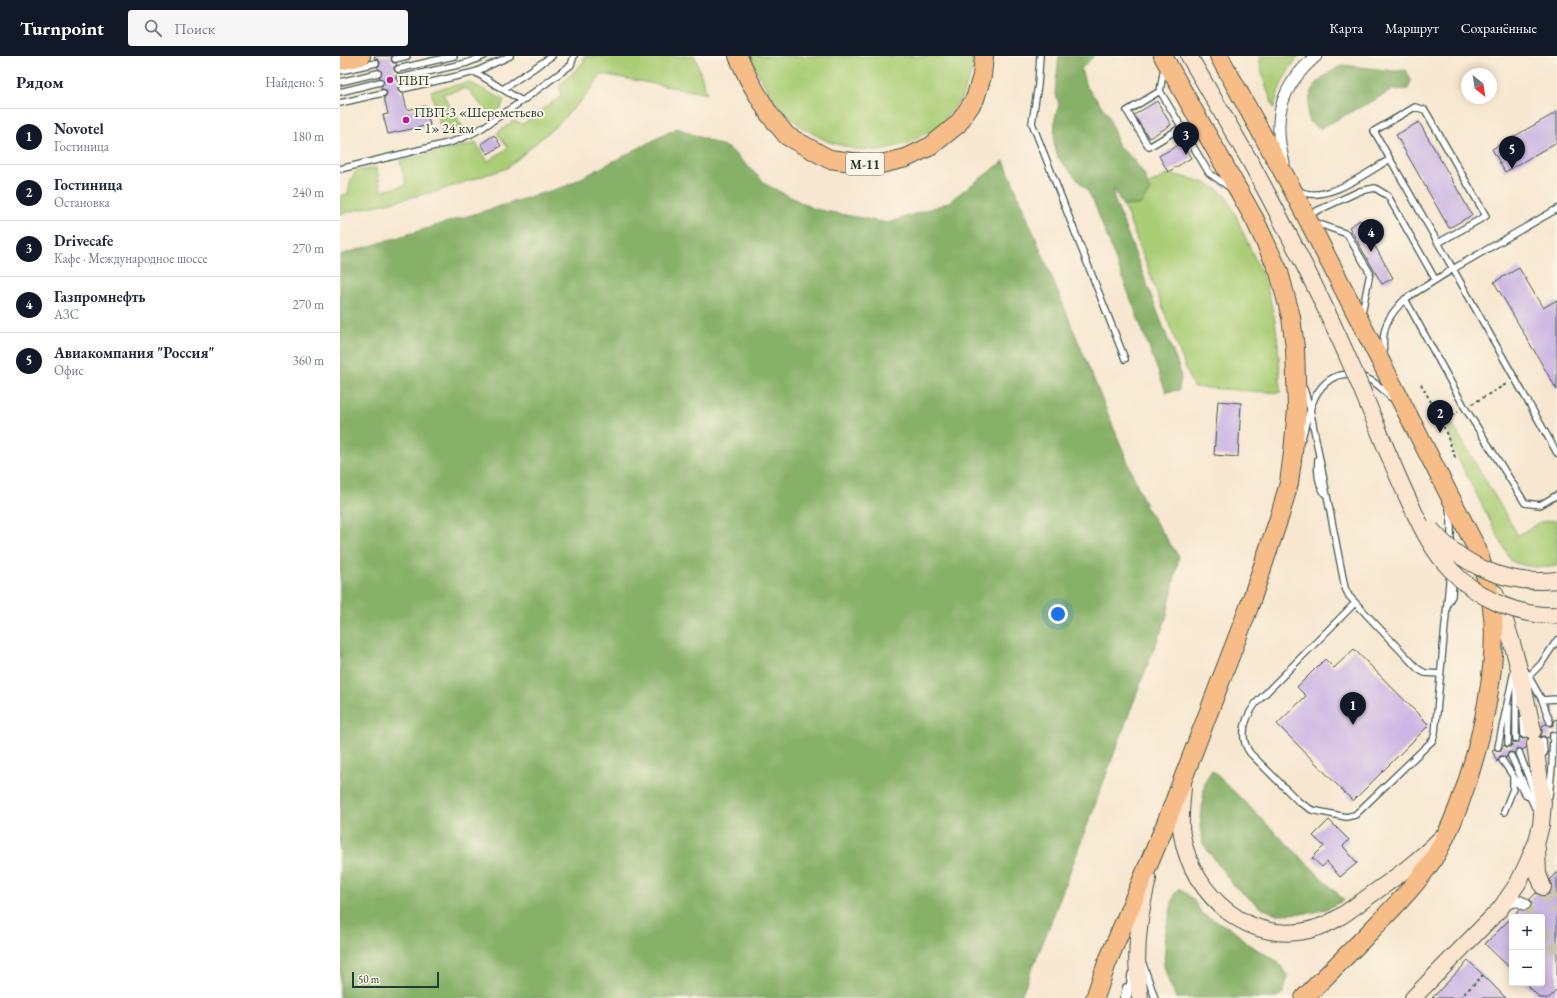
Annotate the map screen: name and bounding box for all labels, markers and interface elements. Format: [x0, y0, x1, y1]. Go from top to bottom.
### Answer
search box [128, 10, 408, 46]
text: Turnpoint [20, 16, 104, 41]
icon: search [142, 17, 164, 39]
text: Поиск [174, 19, 215, 38]
text: Карта [1330, 19, 1363, 37]
text: Маршрут [1385, 19, 1439, 37]
text: Сохранённые [1461, 19, 1537, 37]
north arrow [1461, 68, 1497, 104]
text: Рядом [16, 71, 64, 93]
place label: ПВП [398, 71, 430, 89]
text: Найдено: 5 [265, 74, 324, 91]
marker: ПВП [385, 75, 395, 85]
place label: ПВП-3 «Шереметьево – 1» 24 км [414, 103, 544, 137]
marker: ПВП-3 «Шереметьево – 1» 24 км [401, 115, 411, 125]
text: Novotel [54, 119, 104, 138]
pin: 3 [1173, 122, 1199, 155]
text: 1 [26, 128, 32, 145]
text: 180 m [293, 128, 324, 145]
pin: 5 [1499, 136, 1525, 169]
text: Гостиница [54, 138, 109, 155]
road number: М-11 [846, 153, 884, 175]
text: Гостиница [54, 175, 123, 194]
text: 2 [26, 184, 32, 201]
text: 240 m [293, 184, 324, 201]
text: Остановка [54, 194, 110, 211]
pin: 4 [1358, 219, 1384, 252]
text: Drivecafe [54, 231, 113, 250]
text: 3 [26, 240, 32, 257]
text: 270 m [293, 240, 324, 257]
text: Кафе · Международное шоссе [54, 250, 207, 267]
text: Газпромнефть [54, 287, 146, 306]
text: 4 [26, 296, 32, 313]
text: 270 m [293, 296, 324, 313]
text: АЗС [54, 306, 79, 323]
text: Авиакомпания "Россия" [54, 343, 214, 362]
text: 5 [26, 352, 32, 369]
text: 360 m [293, 352, 324, 369]
text: Офис [54, 362, 84, 379]
pin: 2 [1427, 400, 1453, 433]
your location [1048, 604, 1068, 624]
pin: 1 [1340, 692, 1366, 725]
map controls [1509, 914, 1545, 986]
button: + [1509, 914, 1545, 950]
button: − [1509, 950, 1545, 986]
scale bar [352, 970, 439, 989]
text: 50 m [358, 972, 379, 986]

